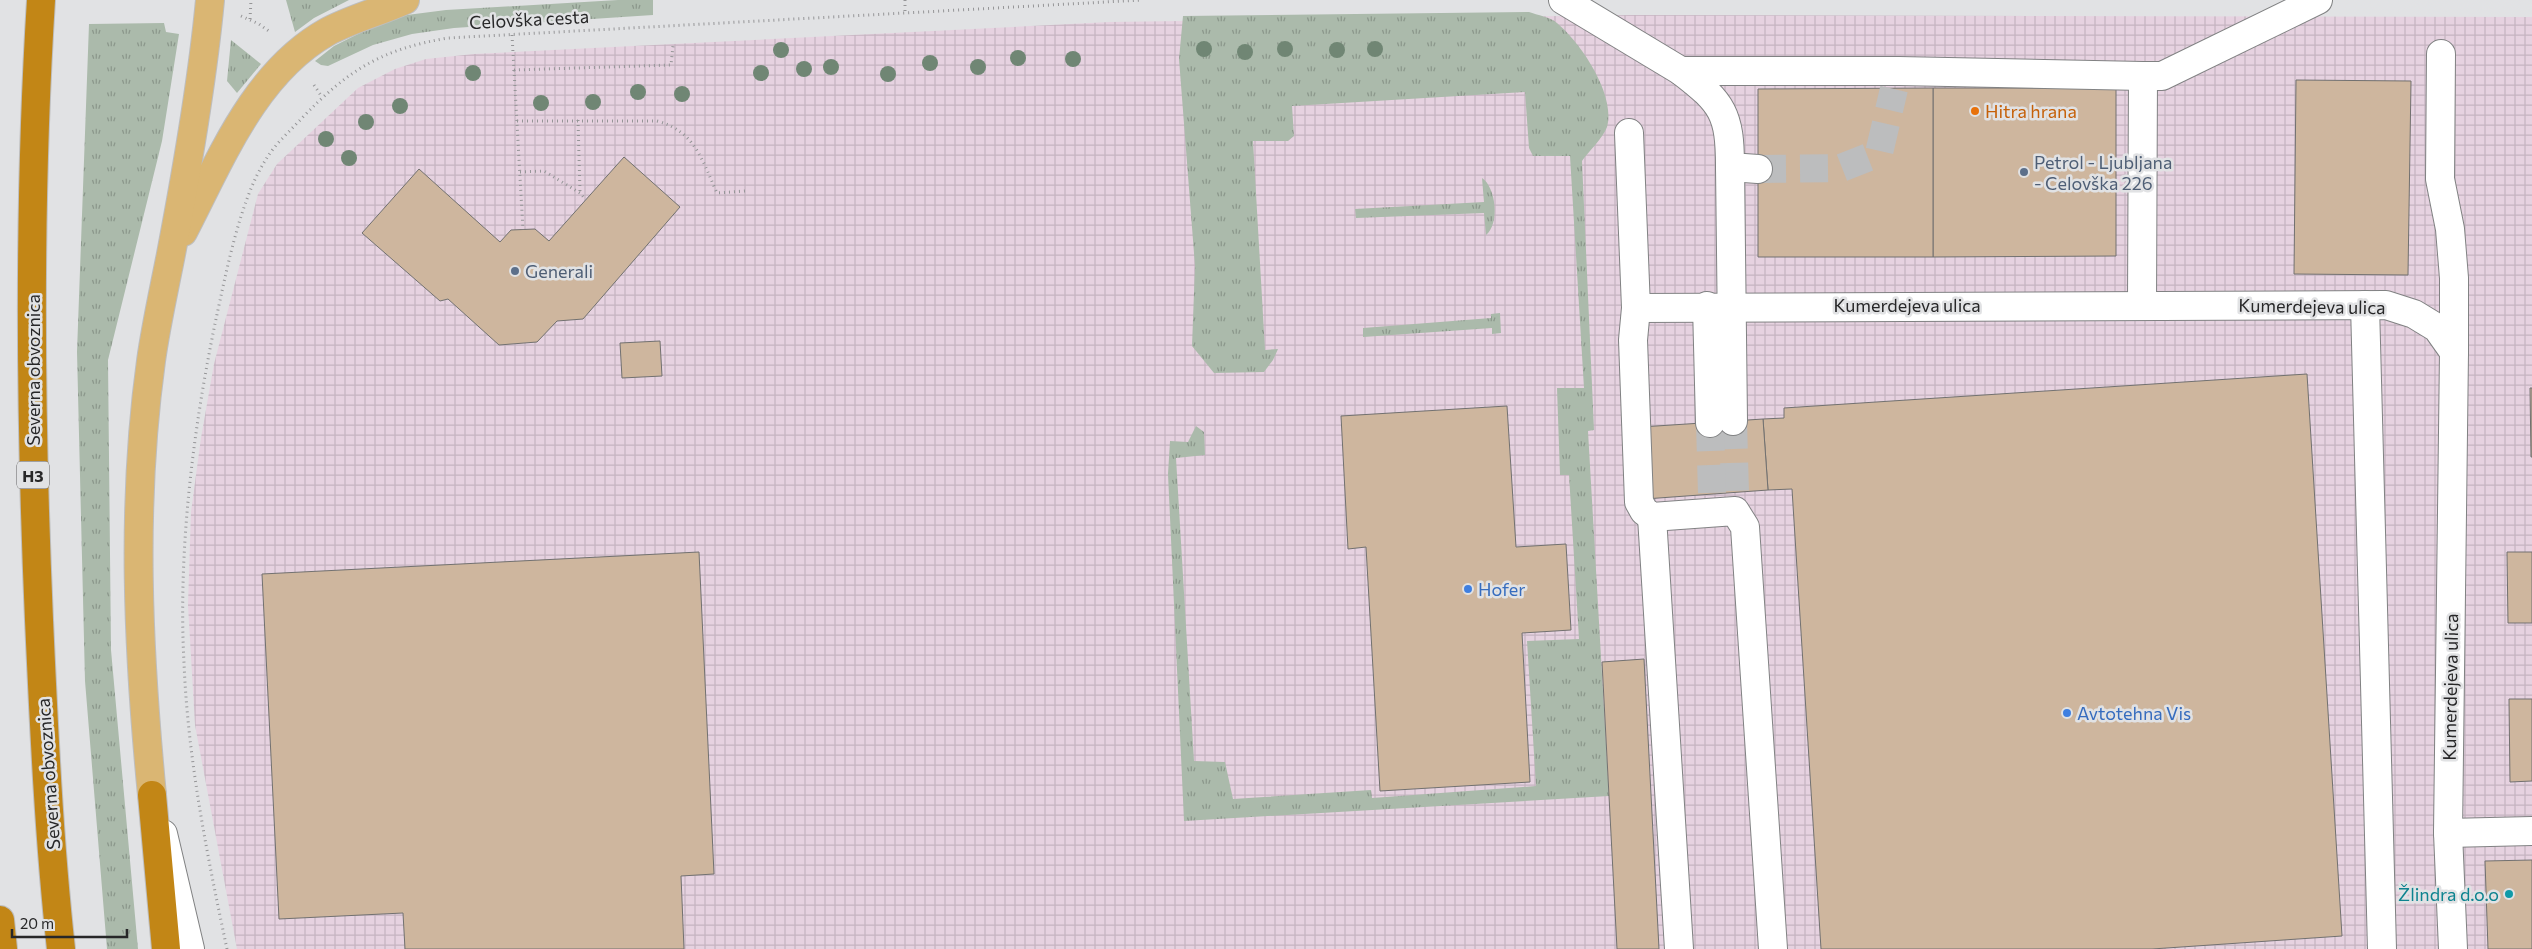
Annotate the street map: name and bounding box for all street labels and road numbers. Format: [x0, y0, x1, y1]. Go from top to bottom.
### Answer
street label: Celovška cesta [468, 5, 590, 33]
street label: Severna obvoznica [22, 294, 44, 446]
street label: Kumerdejeva ulica [1833, 294, 1981, 316]
street label: Kumerdejeva ulica [2238, 294, 2386, 318]
road number: H3 [17, 462, 49, 488]
street label: Kumerdejeva ulica [2438, 613, 2462, 761]
street label: Severna obvoznica [32, 698, 64, 850]

